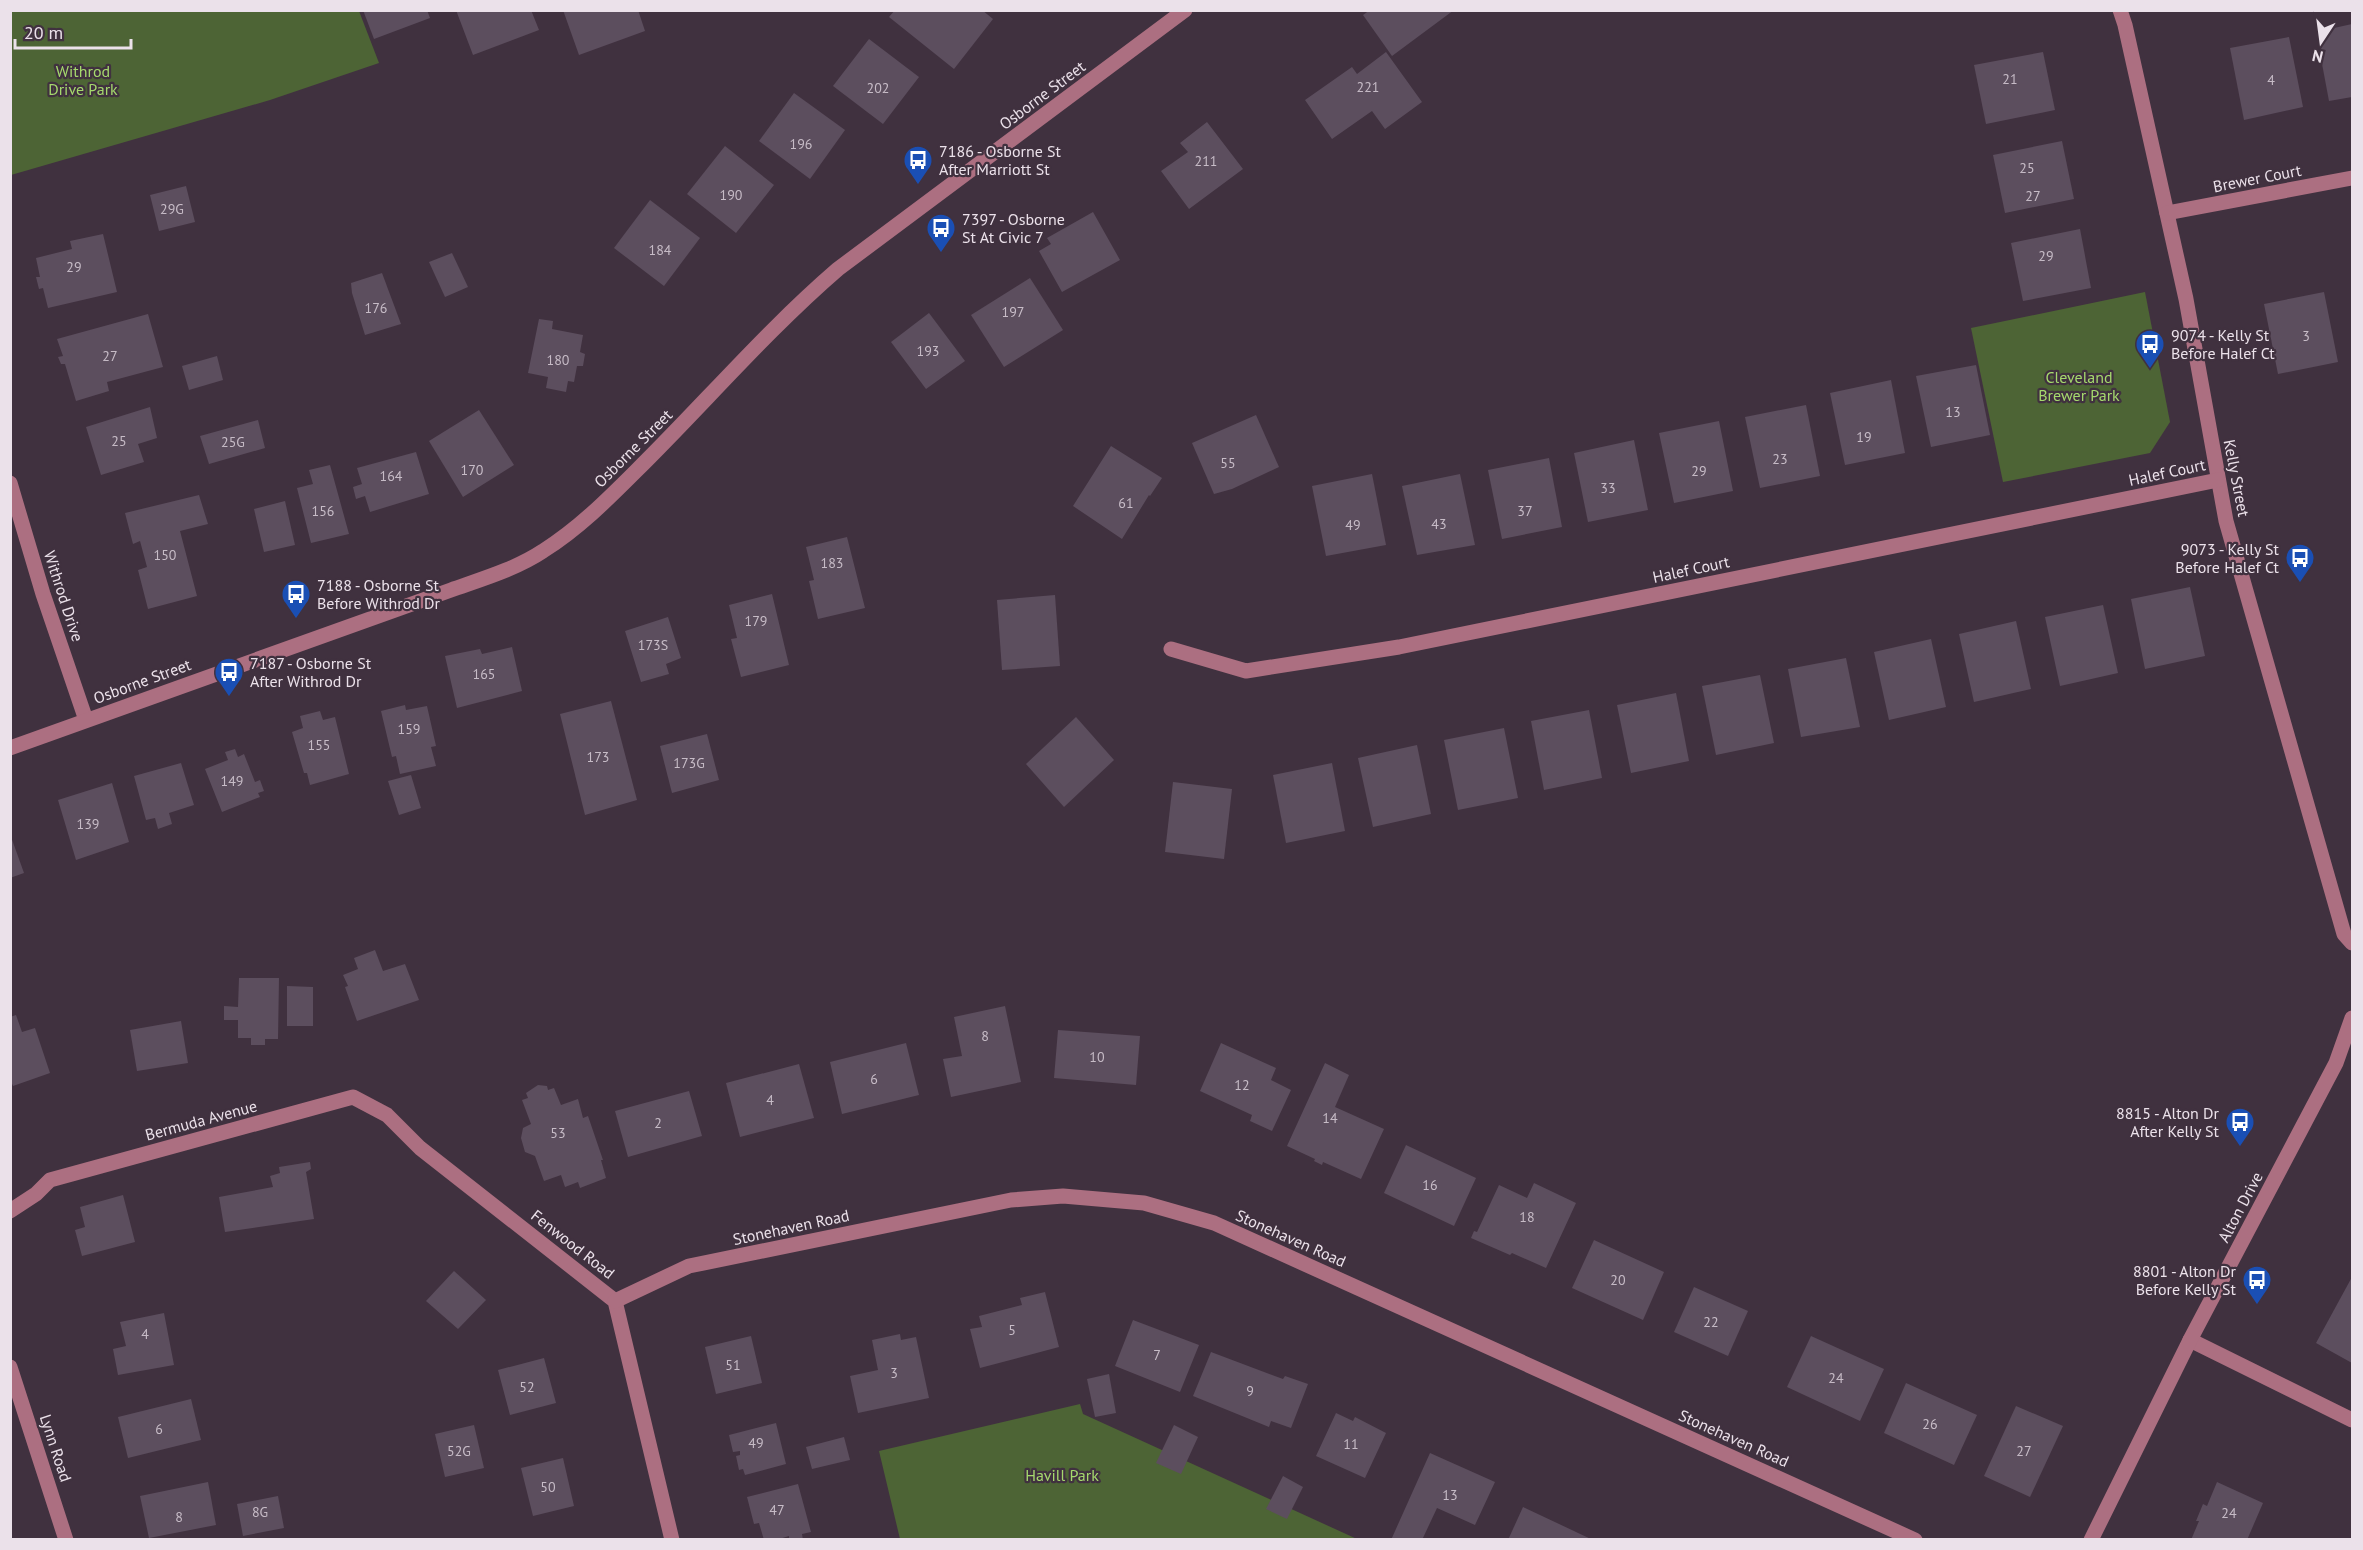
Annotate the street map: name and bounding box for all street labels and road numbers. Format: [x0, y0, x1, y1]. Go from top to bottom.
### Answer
street label: Osborne Street [995, 56, 1089, 134]
street label: Brewer Court [2211, 160, 2303, 196]
street label: Osborne Street [590, 404, 677, 491]
street label: Kelly Street [2220, 438, 2254, 519]
street label: Halef Court [2127, 454, 2208, 490]
street label: Withrod Drive [40, 548, 88, 644]
street label: Halef Court [1651, 551, 1732, 587]
street label: Osborne Street [90, 654, 194, 708]
street label: Bermuda Avenue [143, 1095, 259, 1145]
street label: Alton Drive [2213, 1168, 2267, 1246]
street label: Fenwood Road [527, 1205, 619, 1283]
street label: Stonehaven Road [731, 1205, 851, 1249]
street label: Stonehaven Road [1233, 1205, 1349, 1271]
street label: Stonehaven Road [1676, 1405, 1792, 1471]
street label: Lynn Road [36, 1412, 76, 1484]

